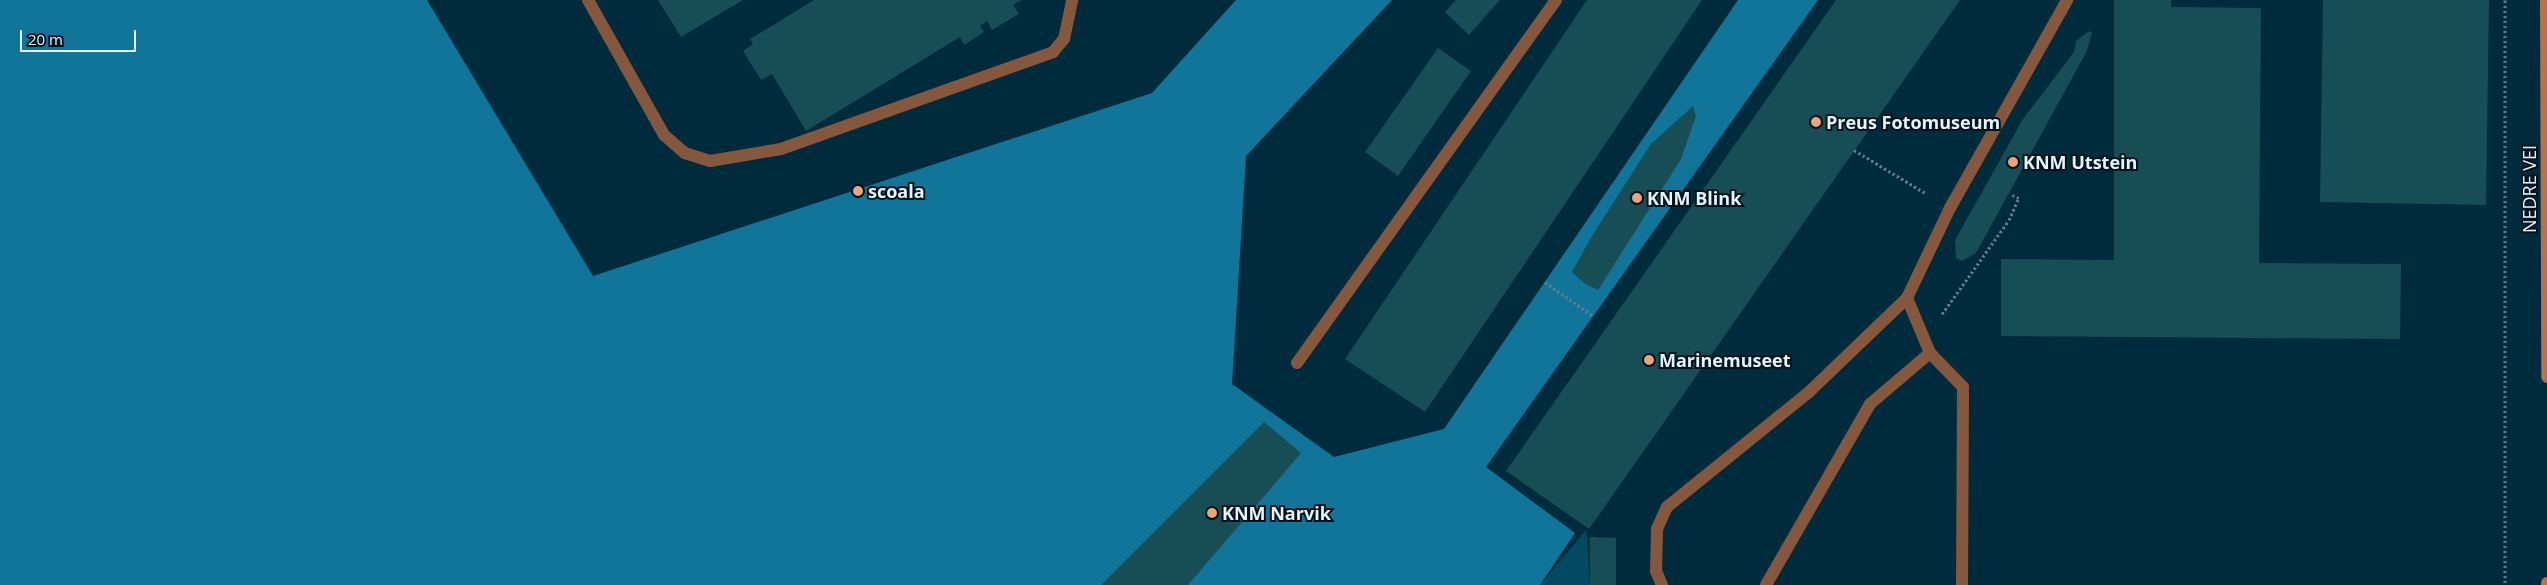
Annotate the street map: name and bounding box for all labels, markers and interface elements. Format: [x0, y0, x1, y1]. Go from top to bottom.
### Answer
scale bar [22, 20, 139, 52]
text: 20 m [28, 29, 63, 49]
place label: Preus Fotomuseum [1826, 111, 2000, 133]
marker: Preus Fotomuseum [1810, 116, 1822, 128]
street label: NEDRE VEI [2518, 145, 2540, 233]
place label: KNM Utstein [2023, 151, 2137, 173]
marker: KNM Utstein [2007, 156, 2019, 168]
place label: scoala [868, 180, 925, 202]
marker: scoala [852, 185, 864, 197]
place label: KNM Blink [1647, 187, 1741, 209]
marker: KNM Blink [1631, 192, 1643, 204]
place label: Marinemuseet [1659, 349, 1791, 371]
marker: Marinemuseet [1643, 354, 1655, 366]
place label: KNM Narvik [1222, 502, 1331, 524]
marker: KNM Narvik [1206, 507, 1218, 519]

